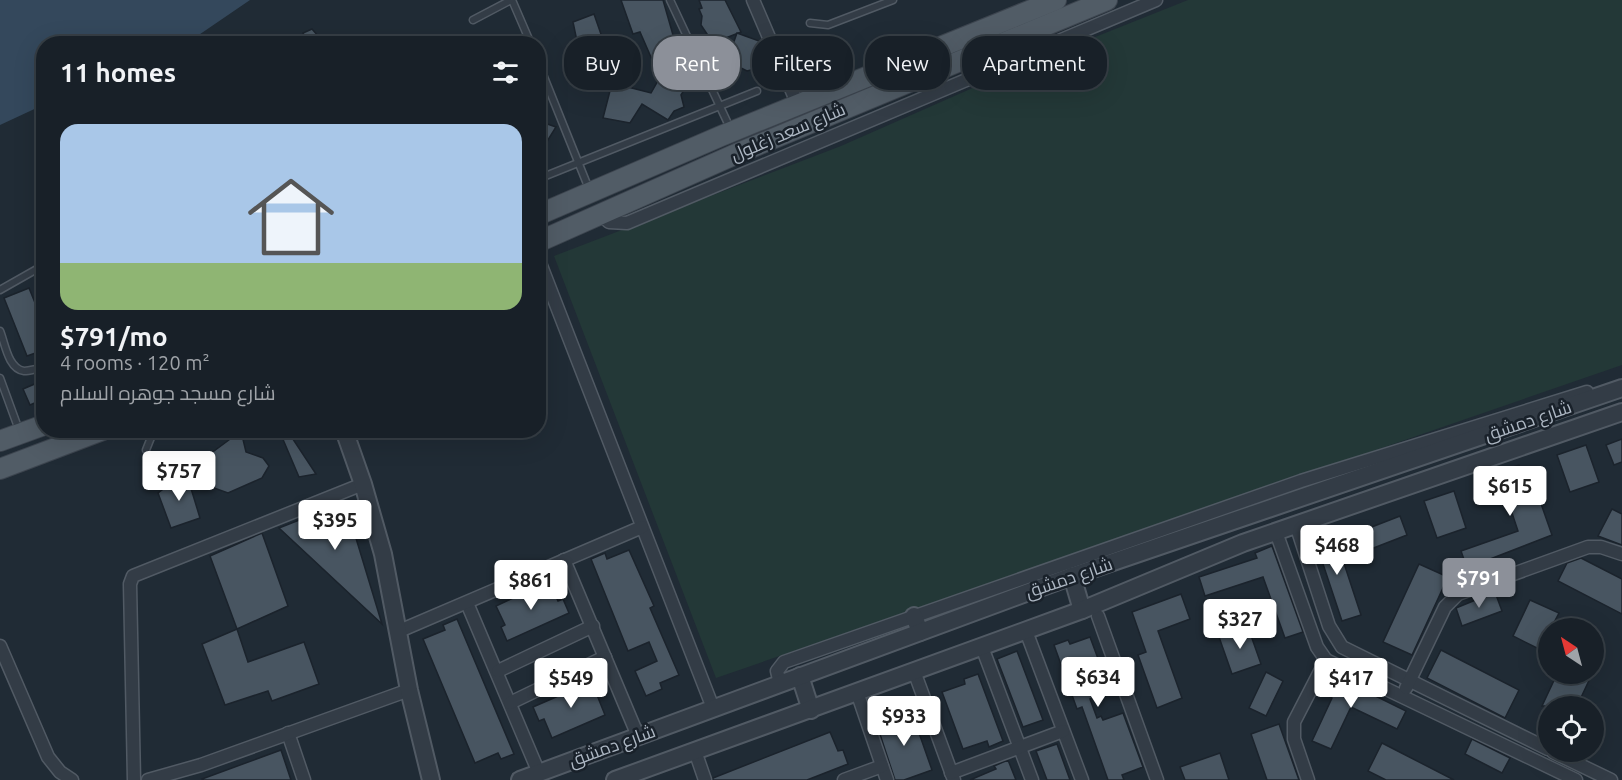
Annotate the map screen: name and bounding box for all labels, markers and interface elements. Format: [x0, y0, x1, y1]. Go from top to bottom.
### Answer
chip: Buy [564, 36, 641, 90]
chip: Rent [653, 36, 740, 90]
chip: Filters [752, 36, 853, 90]
chip: New [865, 36, 950, 90]
chip: Apartment [962, 36, 1107, 90]
icon: filters [489, 56, 522, 89]
text: 11 homes [60, 58, 176, 87]
street label: شارع سعد زغلول [727, 98, 849, 167]
icon: home [237, 163, 345, 271]
text: $791/mo [60, 322, 168, 351]
text: 4 rooms · 120 m² [60, 351, 210, 374]
text: شارع مسجد جوهره السلام [60, 381, 276, 404]
street label: شارع دمشق [1481, 396, 1575, 447]
pin: $757 [143, 451, 215, 502]
text: $757 [156, 459, 202, 482]
pin: $615 [1474, 466, 1546, 517]
text: $615 [1487, 474, 1533, 497]
pin: $395 [299, 500, 371, 551]
text: $395 [312, 508, 358, 531]
pin: $468 [1301, 525, 1373, 576]
text: $468 [1314, 533, 1360, 556]
street label: شارع دمشق [1022, 553, 1116, 604]
pin: $791 [1443, 558, 1515, 609]
pin: $861 [495, 560, 567, 611]
text: $791 [1456, 566, 1502, 589]
text: $861 [508, 568, 554, 591]
pin: $327 [1204, 599, 1276, 650]
text: $327 [1217, 607, 1263, 630]
north arrow [1538, 618, 1604, 684]
map controls [1538, 618, 1604, 762]
pin: $634 [1062, 657, 1134, 708]
pin: $549 [535, 658, 607, 709]
pin: $417 [1315, 658, 1387, 709]
text: $634 [1075, 665, 1121, 688]
text: $549 [548, 666, 594, 689]
text: $417 [1328, 666, 1374, 689]
pin: $933 [868, 696, 940, 747]
button: locate [1538, 696, 1604, 762]
text: $933 [881, 704, 927, 727]
street label: شارع دمشق [566, 720, 659, 773]

